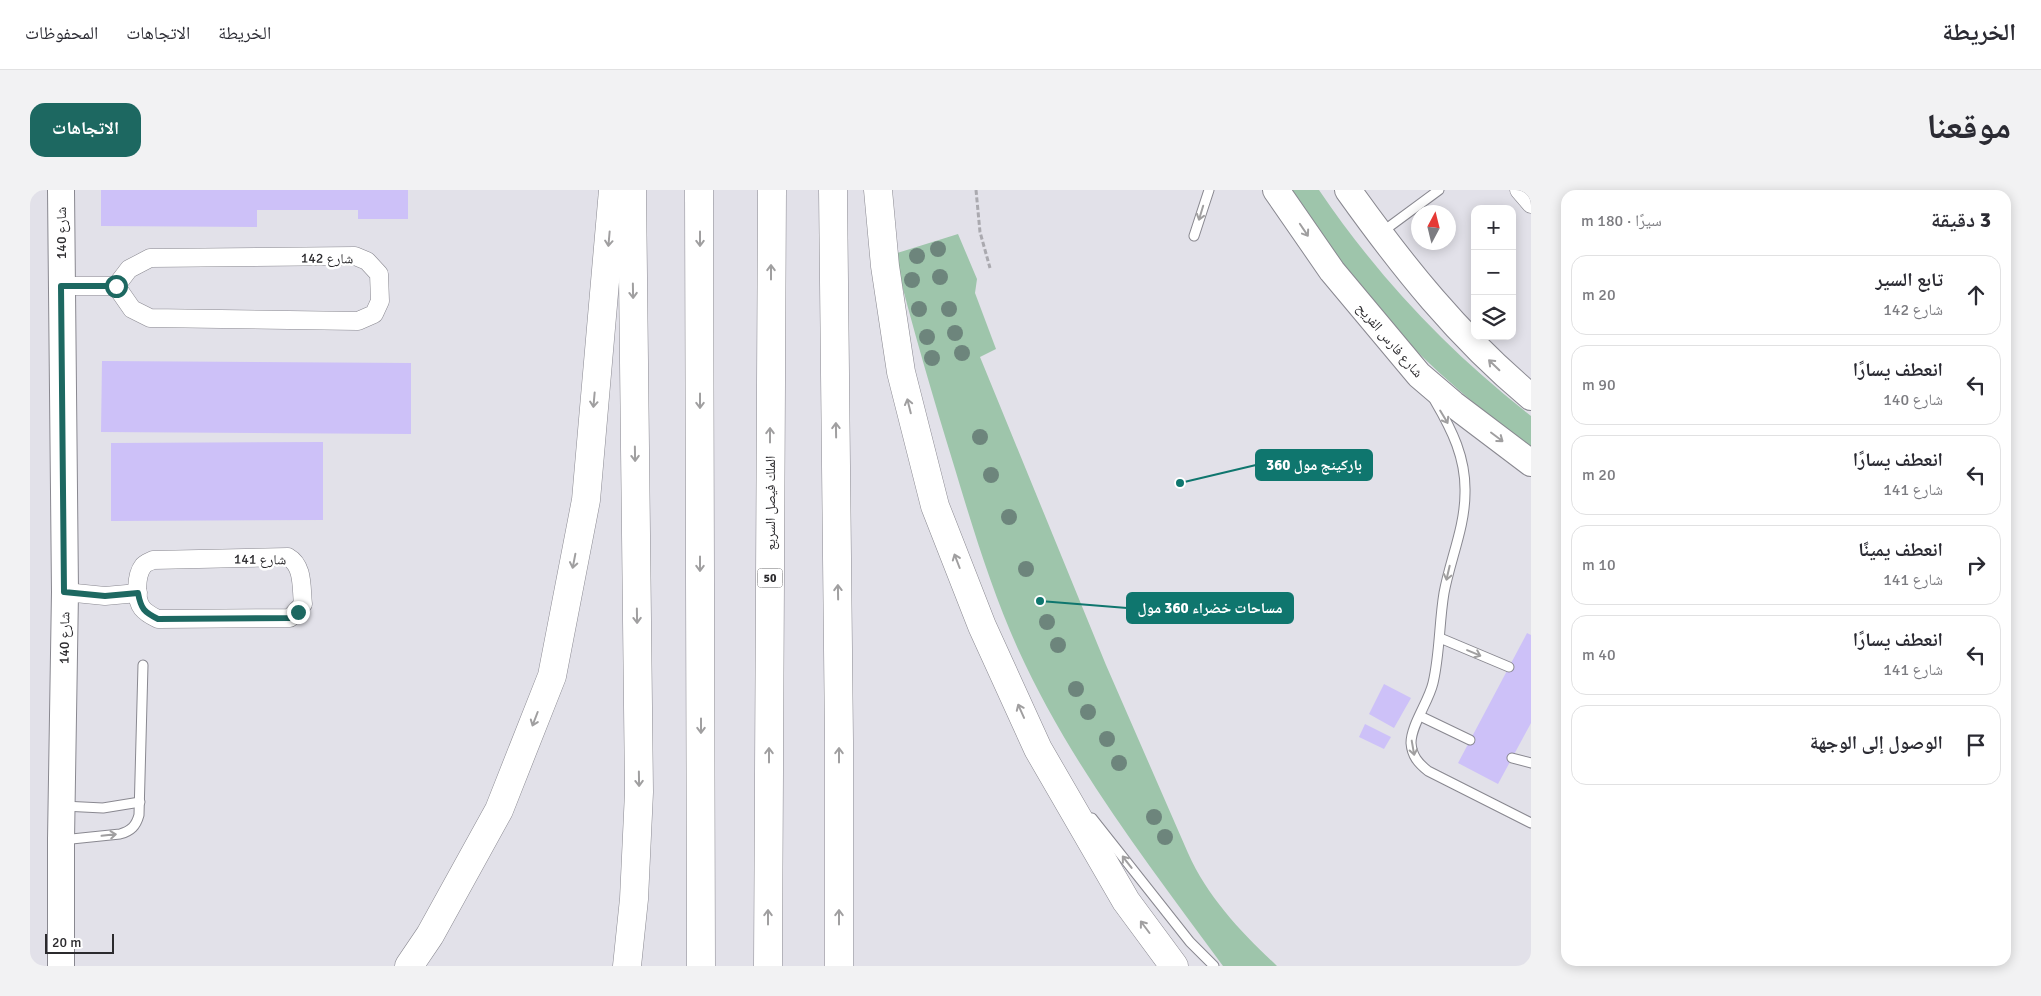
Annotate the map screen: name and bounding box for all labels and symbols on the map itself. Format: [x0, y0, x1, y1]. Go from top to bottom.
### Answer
one-way arrow [1196, 205, 1206, 221]
north arrow [1411, 205, 1456, 250]
street label: شارع 140 [53, 207, 71, 259]
one-way arrow [1299, 223, 1309, 237]
one-way arrow [604, 230, 613, 246]
one-way arrow [695, 230, 704, 246]
street label: شارع 142 [301, 250, 353, 268]
one-way arrow [766, 265, 776, 281]
route start [105, 275, 128, 298]
one-way arrow [628, 282, 638, 299]
street label: شارع فارس الفريح [1352, 300, 1427, 382]
one-way arrow [1488, 359, 1500, 371]
one-way arrow [590, 392, 599, 408]
one-way arrow [695, 392, 705, 409]
one-way arrow [904, 399, 914, 415]
one-way arrow [1440, 409, 1450, 423]
one-way arrow [831, 422, 841, 438]
one-way arrow [765, 427, 775, 444]
one-way arrow [1490, 432, 1503, 443]
one-way arrow [630, 445, 640, 461]
callout: باركينج مول 360 [1256, 450, 1372, 480]
street label: الملك فيصل السريع [762, 456, 780, 550]
text: باركينج مول 360 [1266, 456, 1362, 475]
street label: شارع 141 [234, 551, 286, 569]
one-way arrow [569, 553, 578, 569]
one-way arrow [951, 554, 961, 569]
one-way arrow [695, 555, 705, 571]
one-way arrow [1443, 565, 1452, 581]
road number: 50 [758, 568, 782, 588]
one-way arrow [833, 585, 843, 601]
callout: مساحات خضراء 360 مول [1127, 593, 1293, 623]
text: مساحات خضراء 360 مول [1137, 599, 1283, 617]
route end [287, 601, 310, 624]
one-way arrow [632, 608, 642, 624]
street label: شارع 140 [56, 612, 74, 664]
one-way arrow [1466, 648, 1481, 658]
one-way arrow [1015, 704, 1025, 719]
one-way arrow [530, 711, 539, 726]
one-way arrow [696, 718, 706, 734]
one-way arrow [1408, 739, 1418, 755]
one-way arrow [764, 747, 774, 764]
one-way arrow [834, 747, 844, 764]
one-way arrow [634, 770, 644, 786]
one-way arrow [101, 830, 117, 840]
one-way arrow [1121, 856, 1132, 869]
one-way arrow [763, 910, 773, 926]
one-way arrow [834, 910, 844, 926]
one-way arrow [1140, 920, 1150, 934]
scale bar [45, 931, 114, 954]

